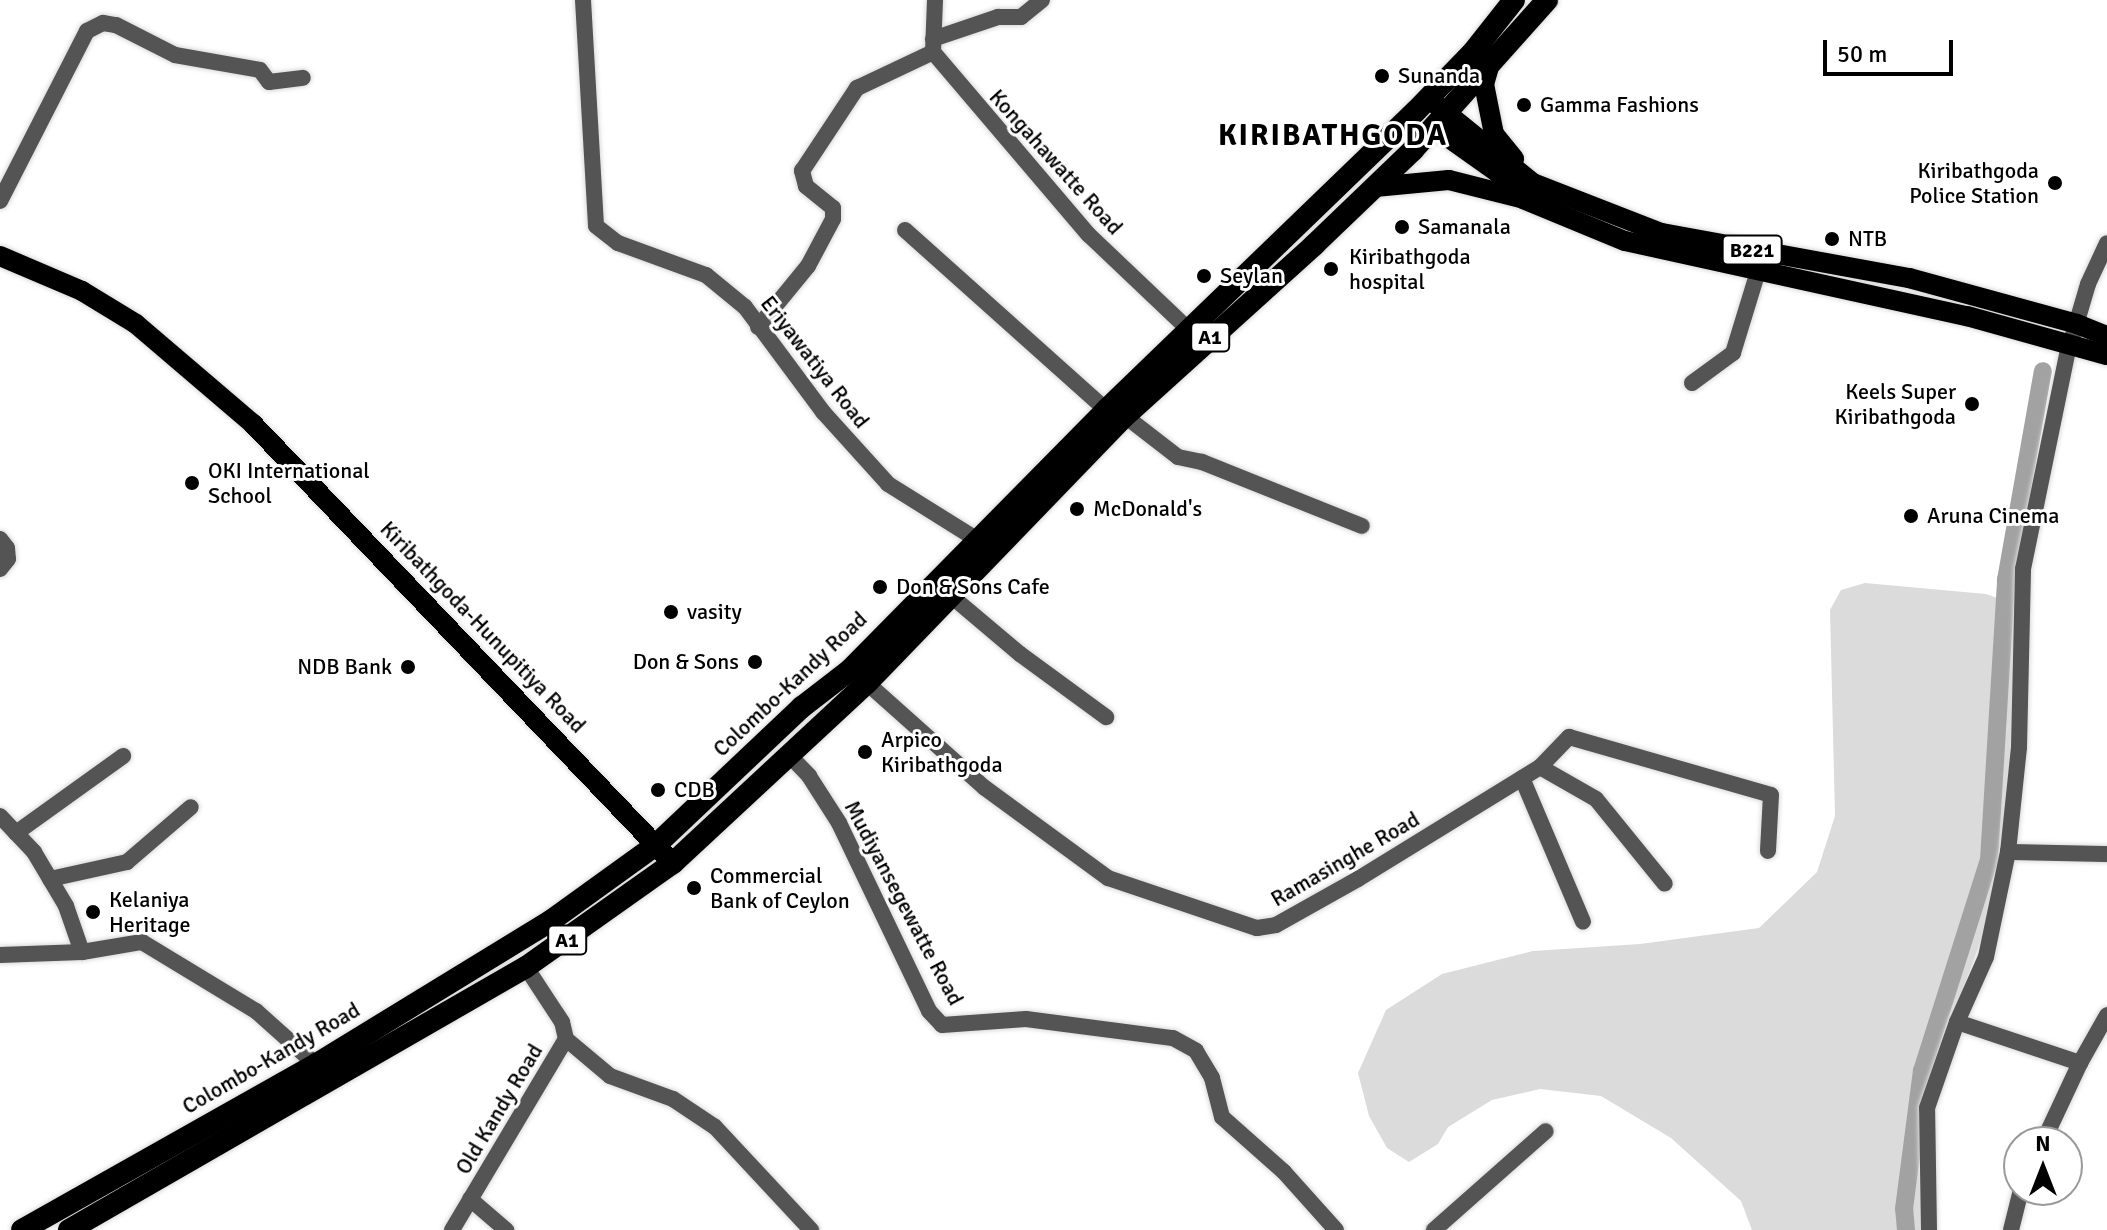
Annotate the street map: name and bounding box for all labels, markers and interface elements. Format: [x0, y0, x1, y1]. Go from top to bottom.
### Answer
scale bar [1827, 24, 1957, 74]
text: 50 m [1837, 39, 1887, 69]
place label: Sunanda [1398, 63, 1480, 89]
marker: Sunanda [1373, 67, 1391, 85]
street label: Kongahawatte Road [984, 84, 1128, 240]
place label: Gamma Fashions [1540, 92, 1699, 118]
marker: Gamma Fashions [1515, 96, 1533, 114]
district label: KIRIBATHGODA [1218, 118, 1448, 154]
place label: Kiribathgoda Police Station [1909, 157, 2039, 208]
marker: Kiribathgoda Police Station [2046, 174, 2064, 192]
place label: Samanala [1418, 214, 1511, 240]
marker: Samanala [1393, 218, 1411, 236]
place label: NTB [1848, 226, 1887, 252]
marker: NTB [1823, 230, 1841, 248]
road number: B221 [1720, 234, 1784, 266]
place label: Kiribathgoda hospital [1349, 243, 1471, 294]
marker: Kiribathgoda hospital [1320, 258, 1342, 280]
place label: Seylan [1220, 263, 1283, 289]
marker: Seylan [1195, 267, 1213, 285]
street label: Eriyawatiya Road [755, 290, 875, 434]
road number: A1 [1190, 321, 1230, 353]
place label: Keels Super Kiribathgoda [1834, 378, 1956, 430]
marker: Keels Super Kiribathgoda [1963, 395, 1981, 413]
place label: OKI International School [208, 457, 370, 508]
marker: OKI International School [183, 474, 201, 492]
place label: McDonald's [1093, 496, 1202, 522]
marker: McDonald's [1068, 500, 1086, 518]
place label: Aruna Cinema [1927, 503, 2060, 529]
marker: Aruna Cinema [1902, 507, 1920, 525]
street label: Kiribathgoda-Hunupitiya Road [375, 516, 591, 738]
place label: Don & Sons Cafe [896, 574, 1050, 600]
marker: Don & Sons Cafe [871, 578, 889, 596]
place label: vasity [687, 599, 742, 625]
marker: vasity [662, 603, 680, 621]
street label: Colombo-Kandy Road [708, 606, 872, 762]
place label: Don & Sons [633, 649, 739, 675]
marker: Don & Sons [746, 653, 764, 671]
place label: NDB Bank [297, 654, 392, 680]
marker: NDB Bank [399, 658, 417, 676]
place label: Arpico Kiribathgoda [881, 726, 1003, 778]
marker: Arpico Kiribathgoda [856, 743, 874, 761]
place label: CDB [674, 777, 715, 803]
marker: CDB [649, 781, 667, 799]
street label: Mudiyansegewatte Road [839, 796, 969, 1010]
street label: Ramasinghe Road [1266, 806, 1424, 912]
place label: Commercial Bank of Ceylon [710, 862, 850, 914]
marker: Commercial Bank of Ceylon [685, 879, 703, 897]
place label: Kelaniya Heritage [109, 886, 191, 938]
marker: Kelaniya Heritage [84, 903, 102, 921]
road number: A1 [547, 924, 587, 956]
street label: Colombo-Kandy Road [178, 996, 364, 1120]
street label: Old Kandy Road [450, 1039, 548, 1179]
north arrow [2003, 1126, 2083, 1206]
text: N [2035, 1130, 2051, 1157]

